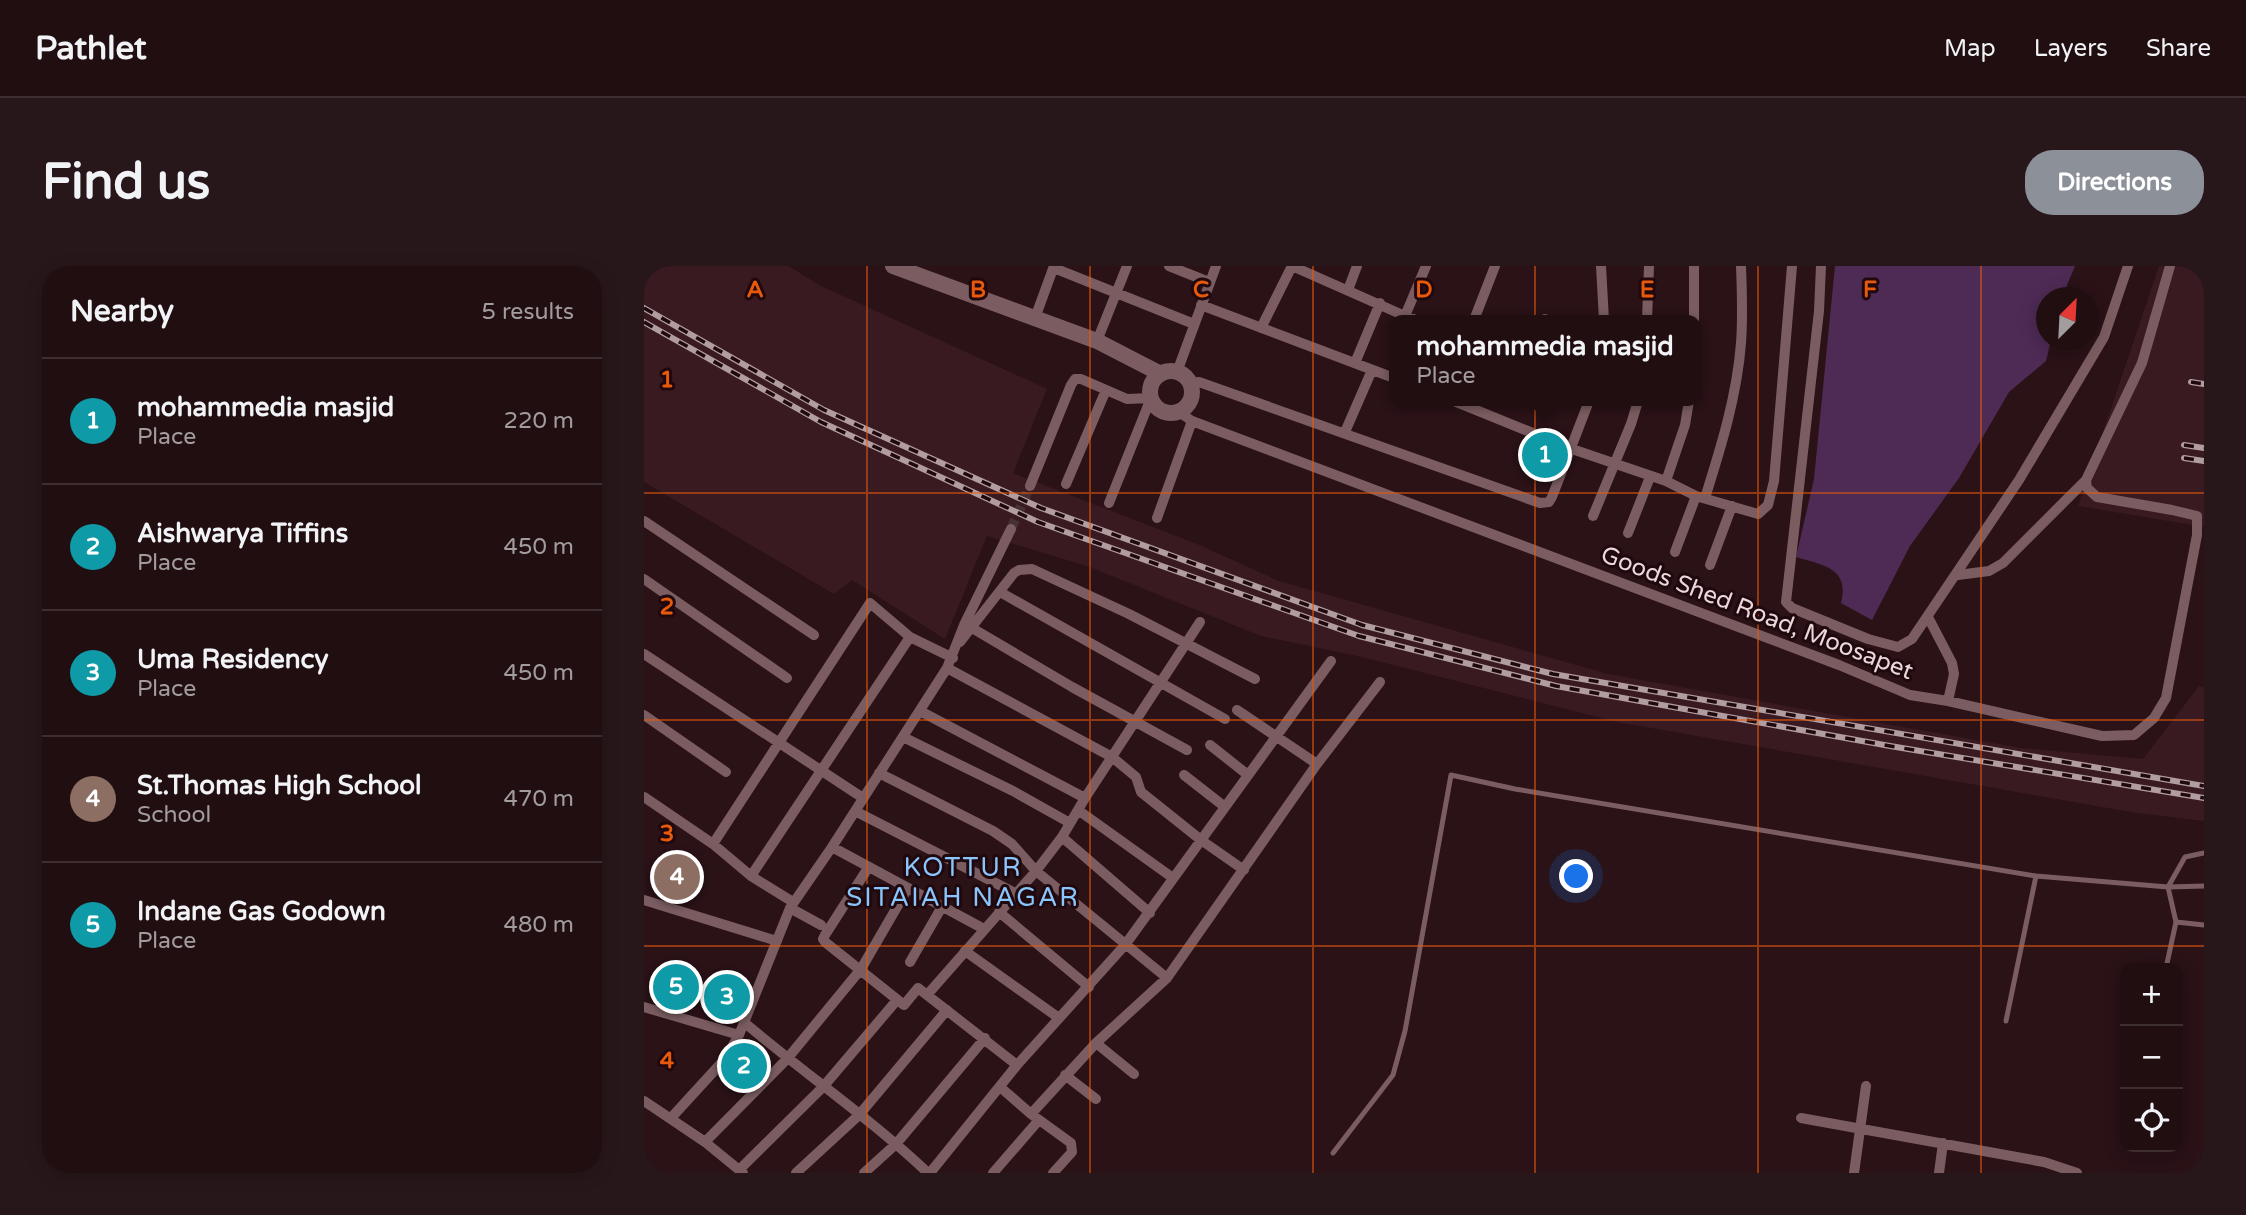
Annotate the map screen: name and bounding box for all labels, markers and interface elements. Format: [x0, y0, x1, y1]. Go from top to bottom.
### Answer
text: Pathlet [35, 29, 147, 68]
text: Map [1944, 34, 1996, 63]
text: Layers [2034, 34, 2108, 63]
text: Share [2146, 34, 2211, 63]
button: Directions [2025, 150, 2204, 215]
text: Find us [42, 153, 210, 212]
text: A [746, 276, 764, 304]
text: B [970, 276, 986, 304]
text: C [1193, 276, 1209, 304]
text: D [1415, 276, 1433, 304]
text: E [1640, 276, 1654, 304]
text: F [1863, 276, 1877, 304]
north arrow [2036, 287, 2099, 350]
text: Nearby [70, 293, 174, 330]
text: 5 results [481, 298, 574, 326]
popup [1389, 315, 1701, 406]
text: mohammedia masjid [1416, 331, 1674, 362]
text: Place [1416, 362, 1476, 390]
text: 1 [660, 366, 674, 394]
text: mohammedia masjid [137, 392, 394, 423]
text: 1 [86, 407, 100, 435]
text: 220 m [504, 407, 574, 435]
text: Place [137, 423, 196, 451]
pin: 1 [1522, 429, 1568, 481]
text: Aishwarya Tiffins [137, 518, 348, 549]
text: 2 [86, 533, 100, 561]
text: 450 m [504, 533, 574, 561]
street label: Goods Shed Road, Moosapet [1597, 540, 1917, 686]
text: Place [137, 549, 196, 577]
text: 2 [660, 593, 674, 621]
text: Uma Residency [137, 644, 328, 675]
text: 3 [86, 659, 100, 687]
text: 450 m [504, 659, 574, 687]
text: Place [137, 675, 196, 703]
text: St.Thomas High School [137, 770, 422, 801]
text: 4 [86, 785, 100, 813]
text: 470 m [504, 785, 574, 813]
text: School [137, 801, 211, 829]
text: 3 [660, 820, 674, 848]
pin: 4 [654, 851, 700, 903]
district label: KOTTUR SITAIAH NAGAR [846, 852, 1080, 913]
your location [1559, 859, 1593, 893]
text: Indane Gas Godown [137, 896, 386, 927]
text: 5 [86, 911, 100, 939]
text: 480 m [504, 911, 574, 939]
text: Place [137, 927, 196, 955]
pin: 5 [653, 961, 699, 1013]
map controls [2120, 963, 2183, 1152]
button: + [2120, 963, 2183, 1026]
pin: 3 [704, 971, 750, 1023]
button: − [2120, 1026, 2183, 1089]
pin: 2 [721, 1040, 767, 1092]
text: 4 [660, 1047, 675, 1075]
button: locate [2120, 1089, 2183, 1152]

